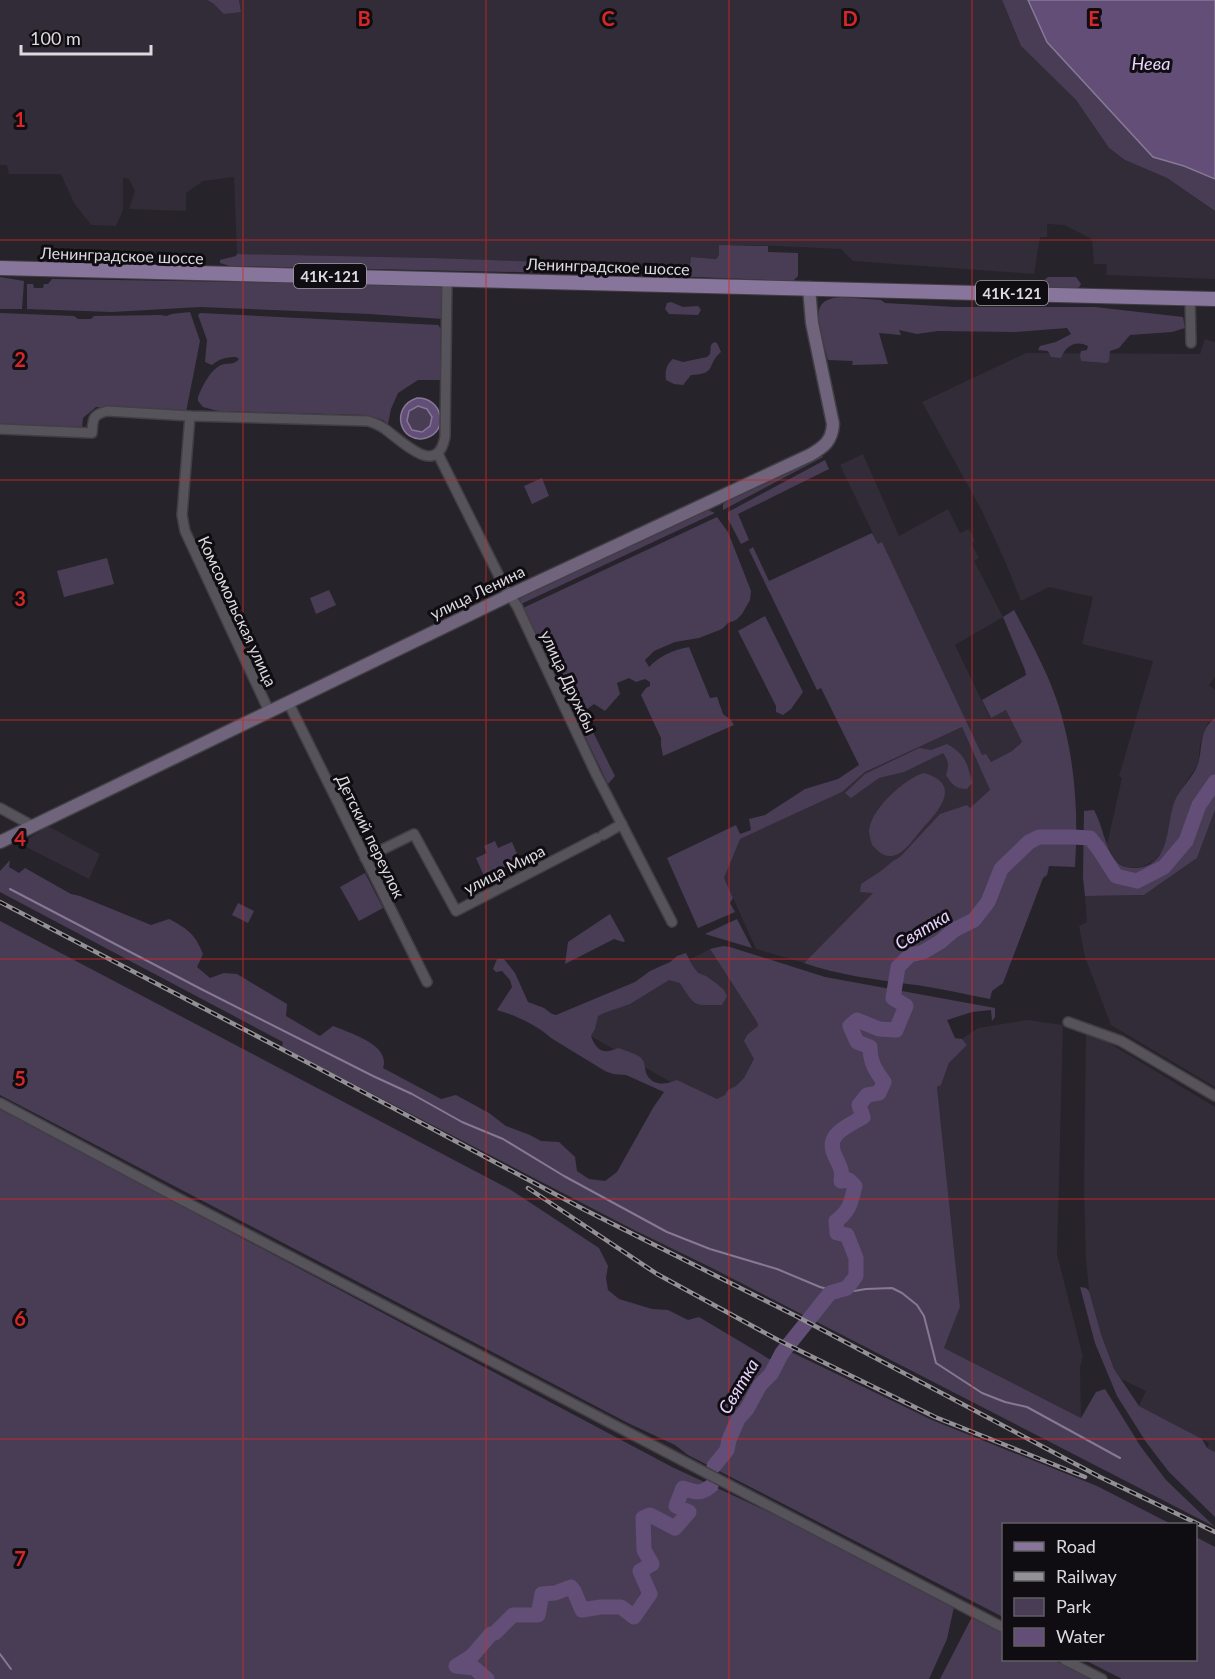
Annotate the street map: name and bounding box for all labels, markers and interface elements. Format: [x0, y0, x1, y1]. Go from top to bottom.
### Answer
text: B [357, 6, 371, 30]
text: C [601, 6, 615, 30]
text: D [842, 6, 858, 30]
text: E [1088, 6, 1100, 30]
scale bar [21, 18, 152, 56]
text: 100 m [30, 27, 81, 49]
water label: Нева [1132, 52, 1170, 74]
text: 1 [14, 107, 26, 131]
street label: Ленинградское шоссе [39, 243, 204, 267]
street label: Ленинградское шоссе [525, 254, 690, 278]
road number: 41К-121 [294, 264, 366, 288]
road number: 41К-121 [976, 281, 1048, 305]
text: 2 [14, 347, 26, 371]
street label: Комсомольская улица [195, 533, 281, 689]
street label: улица Ленина [427, 561, 527, 623]
text: 3 [14, 586, 26, 610]
street label: улица Дружбы [537, 627, 601, 735]
street label: Детский переулок [333, 771, 410, 902]
text: 4 [14, 826, 26, 850]
street label: улица Мира [460, 840, 548, 898]
water label: Святка [891, 904, 953, 954]
text: 5 [14, 1066, 26, 1090]
text: 6 [14, 1306, 26, 1330]
water label: Святка [713, 1355, 763, 1417]
legend [1002, 1523, 1197, 1661]
text: Road [1056, 1535, 1096, 1557]
text: 7 [14, 1546, 26, 1570]
text: Railway [1056, 1565, 1117, 1587]
text: Park [1056, 1595, 1092, 1617]
text: Water [1056, 1625, 1105, 1647]

